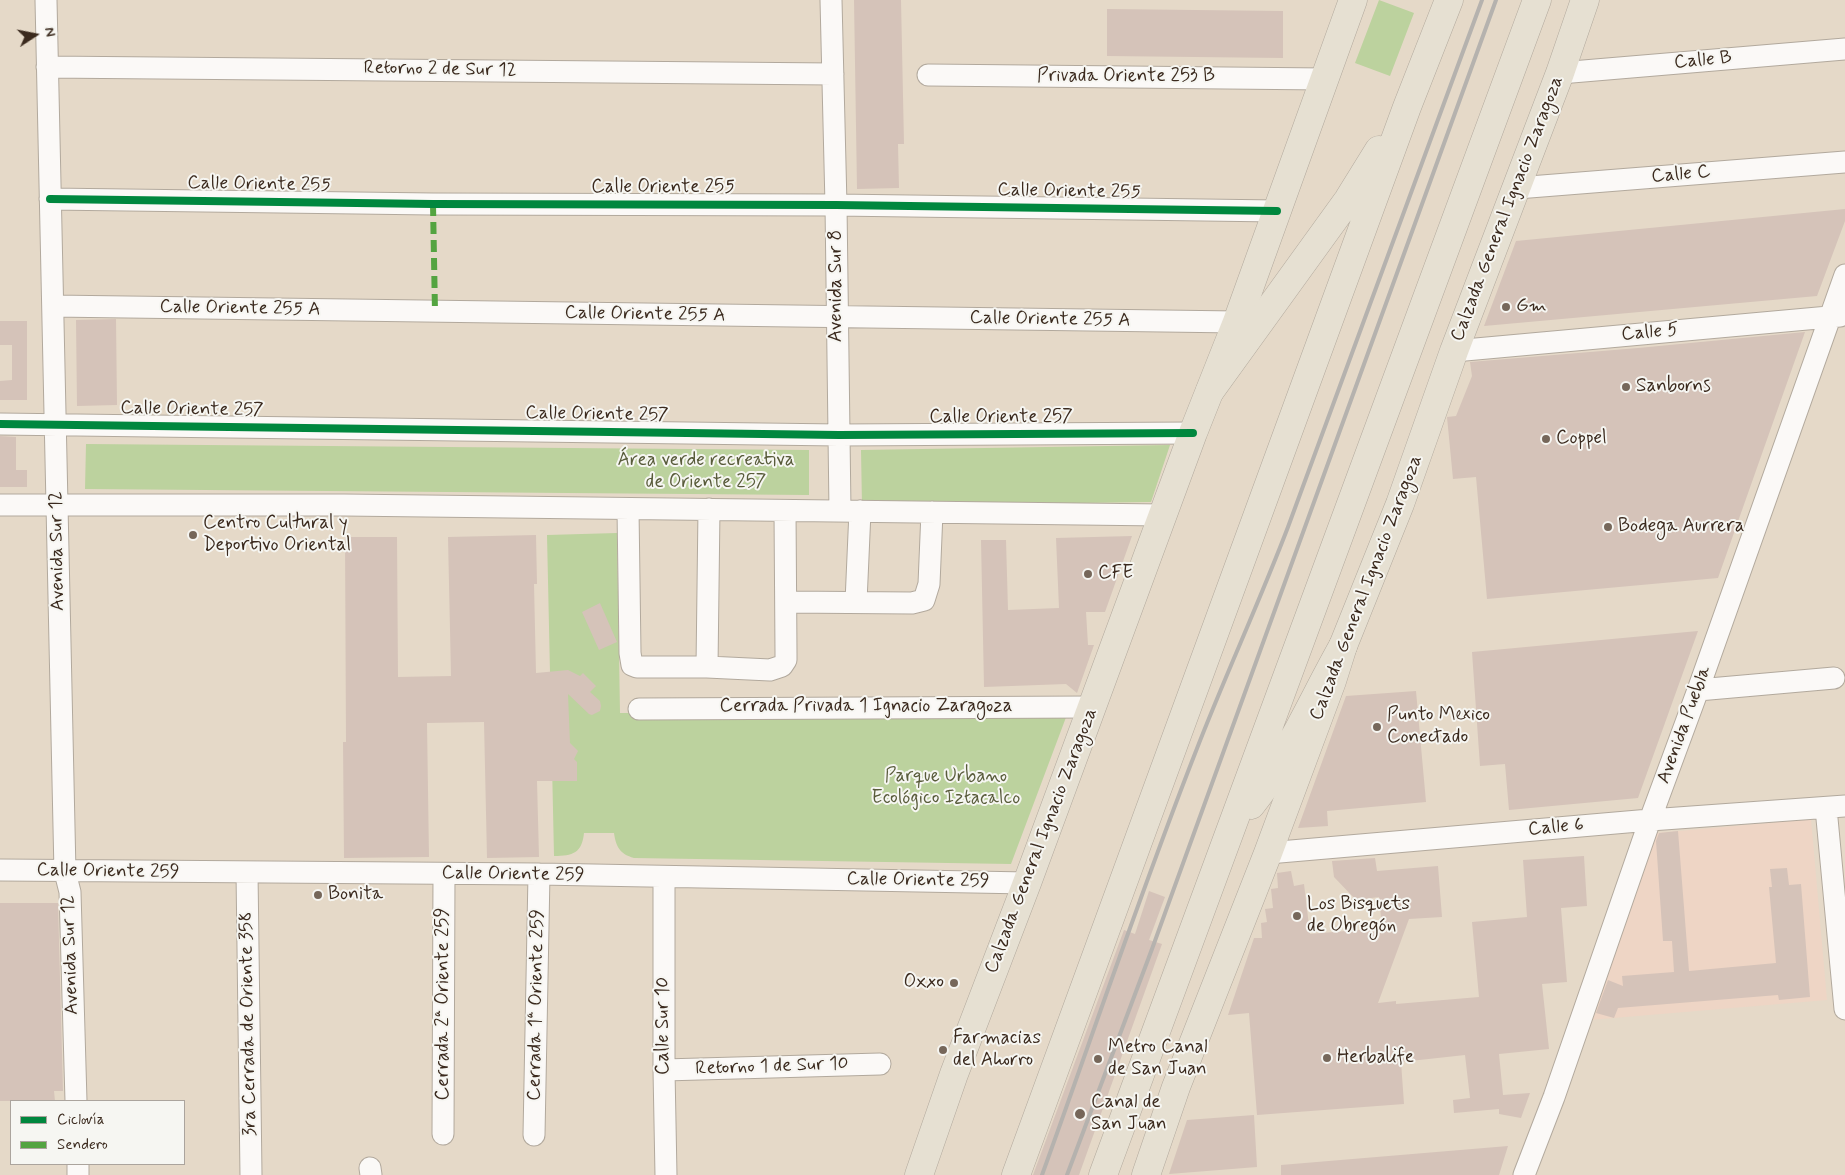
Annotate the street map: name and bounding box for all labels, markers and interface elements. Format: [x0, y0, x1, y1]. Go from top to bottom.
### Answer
north arrow [10, 10, 60, 60]
text: N [40, 26, 59, 38]
street label: Calle B [1673, 47, 1733, 75]
street label: Retorno 2 de Sur 12 [363, 57, 517, 83]
street label: Privada Oriente 253 B [1037, 66, 1215, 88]
street label: Calzada General Ignacio Zaragoza [1447, 73, 1569, 345]
street label: Calle C [1650, 161, 1712, 189]
street label: Calle Oriente 255 [187, 172, 331, 198]
street label: Calle Oriente 255 [591, 177, 735, 199]
street label: Calle Oriente 255 [997, 179, 1141, 205]
street label: Avenida Sur 8 [826, 230, 848, 342]
street label: Calle Oriente 255 A [159, 296, 321, 322]
place label: Gm [1516, 296, 1547, 318]
marker: Gm [1500, 301, 1512, 313]
street label: Calle Oriente 255 A [564, 302, 726, 328]
street label: Calle Oriente 255 A [969, 307, 1131, 333]
street label: Calle 5 [1620, 319, 1680, 347]
place label: Sanborns [1636, 376, 1711, 398]
marker: Sanborns [1620, 381, 1632, 393]
street label: Calle Oriente 257 [120, 397, 264, 423]
street label: Calle Oriente 257 [525, 402, 669, 428]
street label: Calle Oriente 257 [929, 407, 1073, 429]
place label: Coppel [1556, 428, 1607, 450]
marker: Coppel [1540, 433, 1552, 445]
park label: Área verde recreativa de Oriente 257 [618, 450, 794, 494]
street label: Calzada General Ignacio Zaragoza [1306, 452, 1428, 724]
street label: Avenida Sur 12 [46, 491, 70, 611]
place label: Centro Cultural y Deportivo Oriental [203, 513, 351, 557]
place label: Bodega Aurrera [1618, 516, 1744, 538]
marker: Bodega Aurrera [1602, 521, 1614, 533]
marker: Centro Cultural y Deportivo Oriental [187, 529, 199, 541]
place label: CFE [1098, 563, 1133, 585]
marker: CFE [1082, 568, 1094, 580]
street label: Avenida Puebla [1653, 663, 1717, 787]
street label: Cerrada Privada 1 Ignacio Zaragoza [720, 696, 1012, 718]
street label: Calzada General Ignacio Zaragoza [981, 705, 1103, 977]
place label: Punto Mexico Conectado [1387, 705, 1490, 749]
marker: Punto Mexico Conectado [1371, 721, 1383, 733]
park label: Parque Urbano Ecológico Iztacalco [872, 766, 1020, 810]
street label: Calle 6 [1527, 814, 1585, 842]
street label: Calle Oriente 259 [36, 859, 180, 885]
street label: Calle Oriente 259 [441, 862, 585, 888]
street label: Calle Oriente 259 [846, 868, 990, 894]
place label: Bonita [328, 884, 383, 906]
marker: Bonita [312, 889, 324, 901]
place label: Los Bisquets de Obregón [1307, 894, 1410, 938]
street label: Avenida Sur 12 [58, 895, 84, 1015]
street label: Cerrada 2ª Oriente 259 [433, 908, 455, 1100]
street label: Cerrada 1ª Oriente 259 [524, 909, 550, 1101]
marker: Los Bisquets de Obregón [1291, 910, 1303, 922]
street label: 3ra Cerrada de Oriente 358 [236, 911, 262, 1137]
place label: Oxxo [903, 972, 944, 994]
street label: Calle Sur 10 [653, 977, 675, 1075]
marker: Oxxo [948, 977, 960, 989]
place label: Farmacias del Ahorro [953, 1028, 1041, 1072]
place label: Metro Canal de San Juan [1108, 1037, 1208, 1081]
marker: Farmacias del Ahorro [937, 1044, 949, 1056]
place label: Herbalife [1337, 1047, 1414, 1069]
marker: Herbalife [1321, 1052, 1333, 1064]
street label: Retorno 1 de Sur 10 [695, 1053, 849, 1081]
marker: Metro Canal de San Juan [1092, 1053, 1104, 1065]
place label: Canal de San Juan [1091, 1092, 1167, 1136]
legend [10, 1100, 185, 1165]
marker: Canal de San Juan [1073, 1107, 1087, 1121]
text: Ciclovía [57, 1110, 105, 1130]
text: Sendero [57, 1135, 108, 1155]

